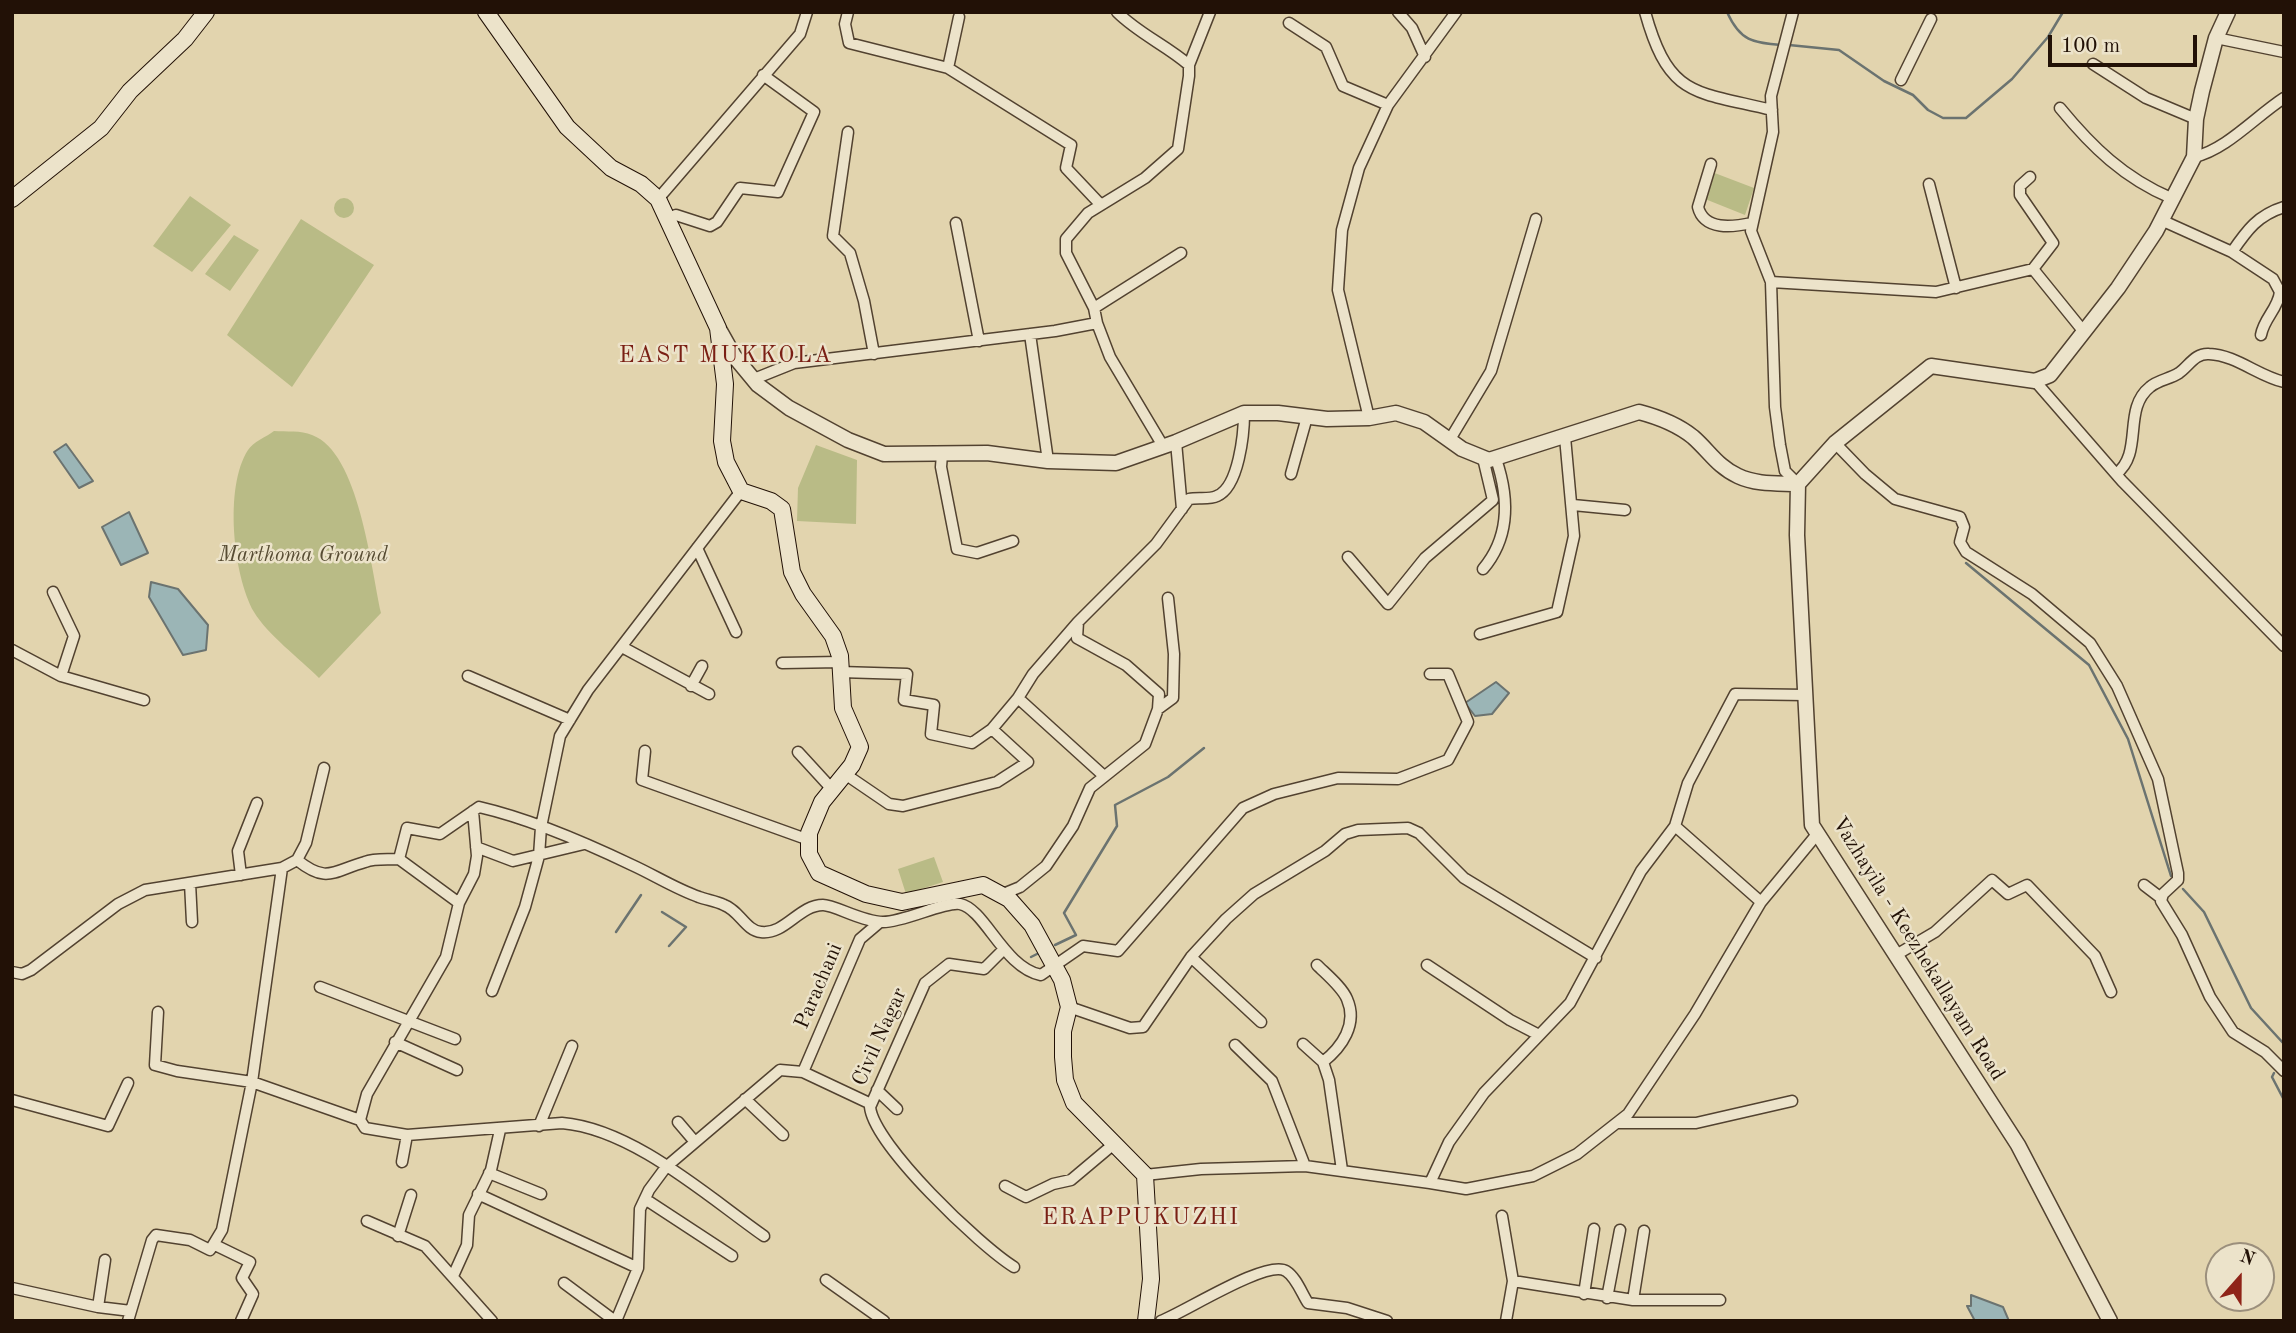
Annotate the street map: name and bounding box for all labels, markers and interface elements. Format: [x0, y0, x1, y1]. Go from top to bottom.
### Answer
scale bar [2051, 21, 2200, 65]
text: 100 m [2061, 36, 2120, 57]
district label: EAST MUKKOLA [620, 342, 832, 370]
park label: Marthoma Ground [218, 542, 388, 568]
street label: Vazhayila - Keezhekallayam Road [1826, 812, 2010, 1086]
street label: Parachani [790, 939, 848, 1033]
street label: Civil Nagar [847, 984, 913, 1090]
district label: ERAPPUKUZHI [1043, 1204, 1239, 1232]
north arrow [2205, 1242, 2275, 1312]
text: N [2237, 1247, 2257, 1270]

